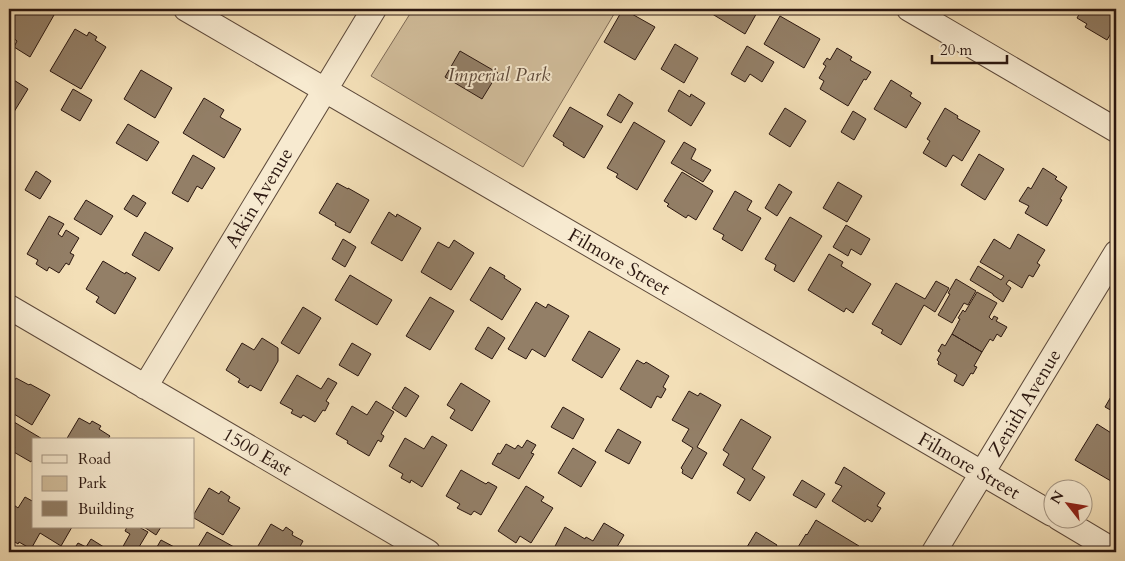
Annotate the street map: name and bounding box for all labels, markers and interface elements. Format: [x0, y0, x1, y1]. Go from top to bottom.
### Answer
scale bar [932, 32, 1008, 64]
text: 20 m [940, 40, 972, 60]
park label: Imperial Park [448, 62, 551, 88]
street label: Atkin Avenue [219, 143, 299, 253]
street label: Filmore Street [563, 222, 675, 302]
street label: Zenith Avenue [983, 344, 1067, 462]
street label: 1500 East [217, 422, 297, 482]
street label: Filmore Street [913, 426, 1025, 506]
legend [32, 438, 195, 528]
text: Road [78, 449, 111, 469]
text: Park [78, 473, 107, 493]
north arrow [1042, 478, 1092, 528]
text: N [1046, 487, 1069, 508]
text: Building [78, 499, 134, 519]

